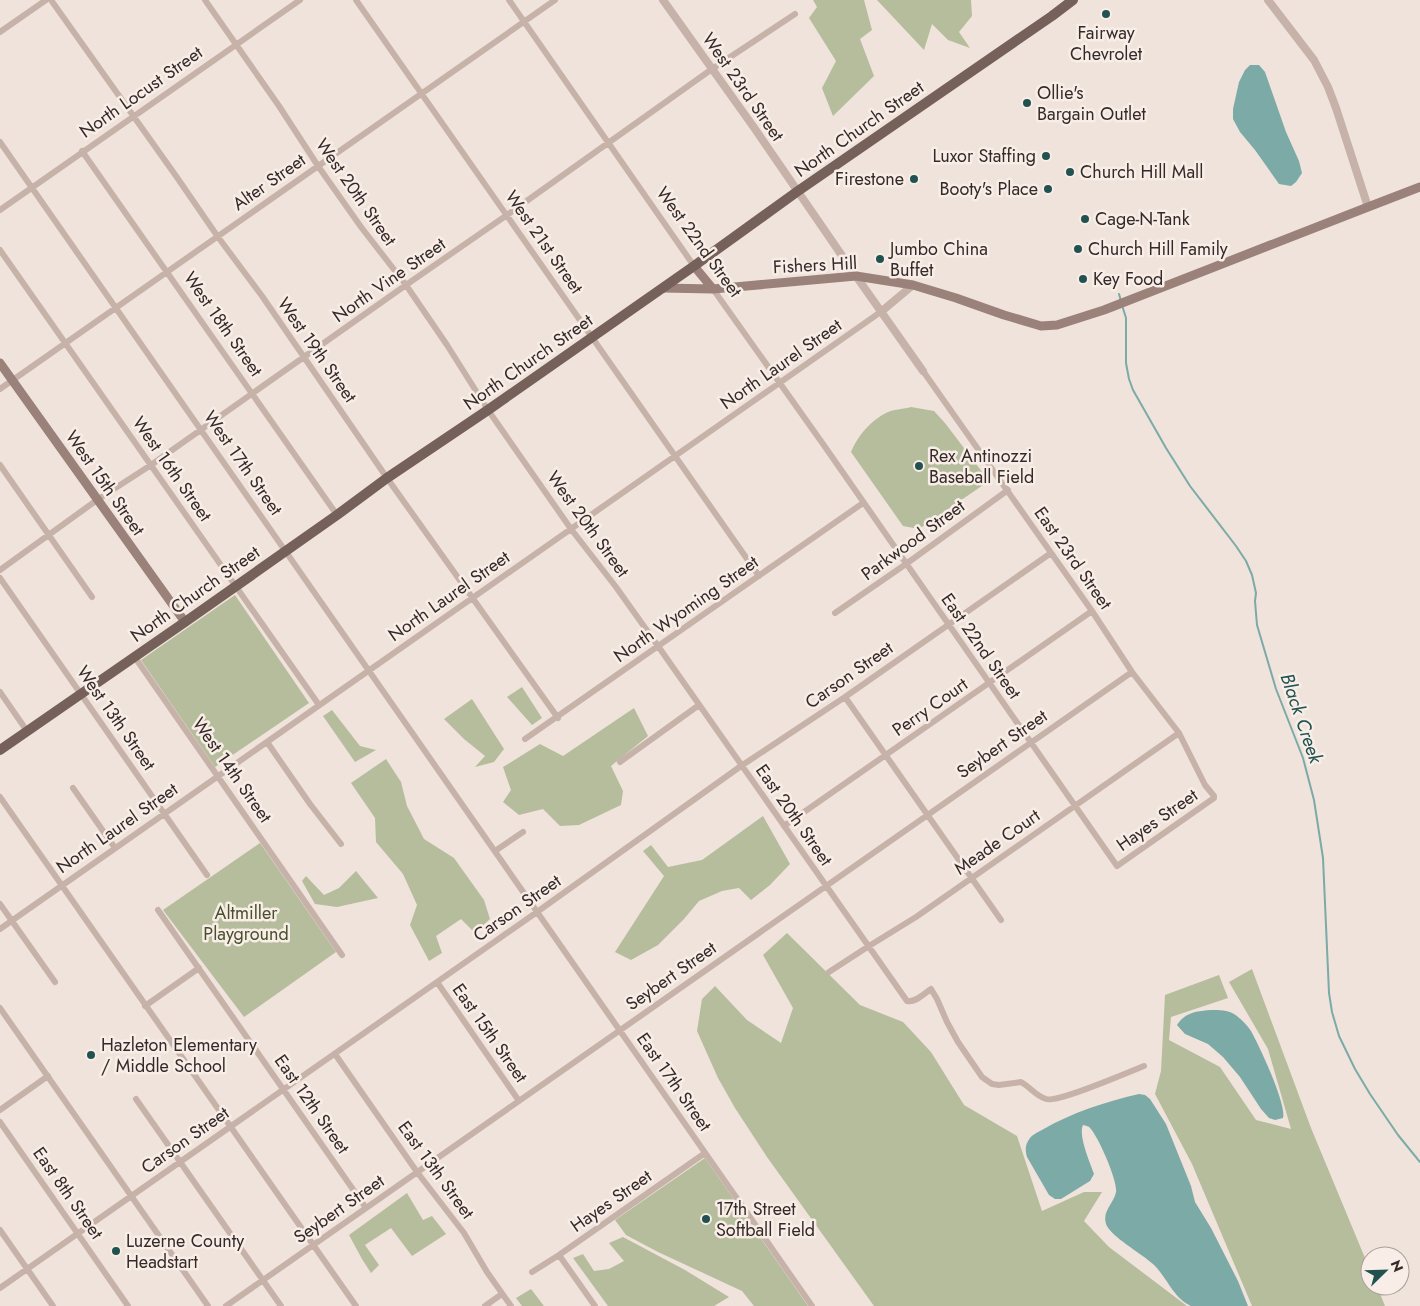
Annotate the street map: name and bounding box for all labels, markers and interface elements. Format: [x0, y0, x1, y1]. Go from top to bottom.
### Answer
marker: Fairway Chevrolet [1100, 8, 1112, 20]
place label: Fairway Chevrolet [1070, 20, 1143, 67]
street label: West 23rd Street [696, 27, 791, 147]
street label: North Locust Street [74, 39, 208, 144]
street label: North Church Street [789, 74, 930, 183]
place label: Ollie's Bargain Outlet [1037, 80, 1146, 127]
marker: Ollie's Bargain Outlet [1021, 97, 1033, 109]
street label: West 20th Street [309, 133, 403, 252]
place label: Luxor Staffing [933, 143, 1036, 169]
street label: Alter Street [227, 147, 311, 217]
marker: Luxor Staffing [1040, 150, 1052, 162]
place label: Church Hill Mall [1080, 159, 1203, 185]
place label: Firestone [835, 166, 904, 192]
marker: Church Hill Mall [1064, 166, 1076, 178]
marker: Firestone [908, 173, 920, 185]
place label: Booty's Place [940, 176, 1038, 202]
street label: West 22nd Street [650, 181, 748, 303]
marker: Booty's Place [1042, 183, 1054, 195]
street label: West 21st Street [499, 185, 590, 300]
place label: Cage-N-Tank [1095, 206, 1190, 232]
marker: Cage-N-Tank [1079, 213, 1091, 225]
street label: North Vine Street [327, 231, 451, 329]
place label: Jumbo China Buffet [888, 236, 988, 283]
place label: Church Hill Family [1088, 236, 1228, 262]
marker: Church Hill Family [1072, 243, 1084, 255]
street label: Fishers Hill [772, 250, 858, 280]
marker: Jumbo China Buffet [874, 253, 886, 265]
street label: West 18th Street [177, 266, 269, 382]
place label: Key Food [1093, 266, 1163, 292]
marker: Key Food [1077, 273, 1089, 285]
street label: West 19th Street [271, 292, 363, 408]
street label: North Church Street [458, 307, 599, 416]
street label: North Laurel Street [715, 312, 848, 416]
street label: West 17th Street [197, 405, 289, 521]
street label: West 16th Street [126, 411, 218, 527]
street label: West 15th Street [59, 425, 151, 541]
place label: Rex Antinozzi Baseball Field [929, 443, 1034, 490]
marker: Rex Antinozzi Baseball Field [913, 460, 925, 472]
street label: West 20th Street [541, 465, 636, 583]
street label: Parkwood Street [856, 493, 971, 587]
street label: East 23rd Street [1028, 501, 1119, 615]
street label: North Church Street [125, 539, 266, 648]
street label: North Laurel Street [383, 544, 516, 648]
street label: North Wyoming Street [608, 549, 764, 669]
street label: East 22nd Street [935, 588, 1028, 705]
street label: Carson Street [800, 635, 899, 715]
street label: West 13th Street [70, 660, 162, 776]
water label: Black Creek [1274, 670, 1330, 768]
street label: Perry Court [887, 671, 974, 743]
street label: Seybert Street [951, 703, 1053, 785]
street label: West 14th Street [186, 712, 278, 829]
street label: East 20th Street [749, 759, 839, 872]
street label: North Laurel Street [51, 776, 184, 880]
street label: Hayes Street [1111, 782, 1203, 858]
street label: Meade Court [949, 802, 1046, 881]
street label: Carson Street [468, 868, 567, 948]
park label: Altmiller Playground [203, 900, 289, 947]
street label: Seybert Street [620, 935, 722, 1017]
street label: East 15th Street [446, 978, 534, 1088]
street label: East 17th Street [630, 1027, 718, 1137]
place label: Hazleton Elementary / Middle School [101, 1032, 257, 1079]
marker: Hazleton Elementary / Middle School [85, 1049, 97, 1061]
street label: East 12th Street [268, 1049, 356, 1160]
street label: Carson Street [136, 1100, 235, 1180]
street label: East 13th Street [392, 1116, 481, 1225]
street label: East 8th Street [27, 1142, 110, 1245]
street label: Hayes Street [565, 1163, 657, 1239]
street label: Seybert Street [288, 1168, 390, 1250]
place label: 17th Street Softball Field [716, 1196, 815, 1243]
marker: 17th Street Softball Field [700, 1213, 712, 1225]
place label: Luzerne County Headstart [126, 1228, 244, 1275]
marker: Luzerne County Headstart [110, 1245, 122, 1257]
north arrow [1360, 1246, 1410, 1296]
text: N [1386, 1257, 1408, 1275]

